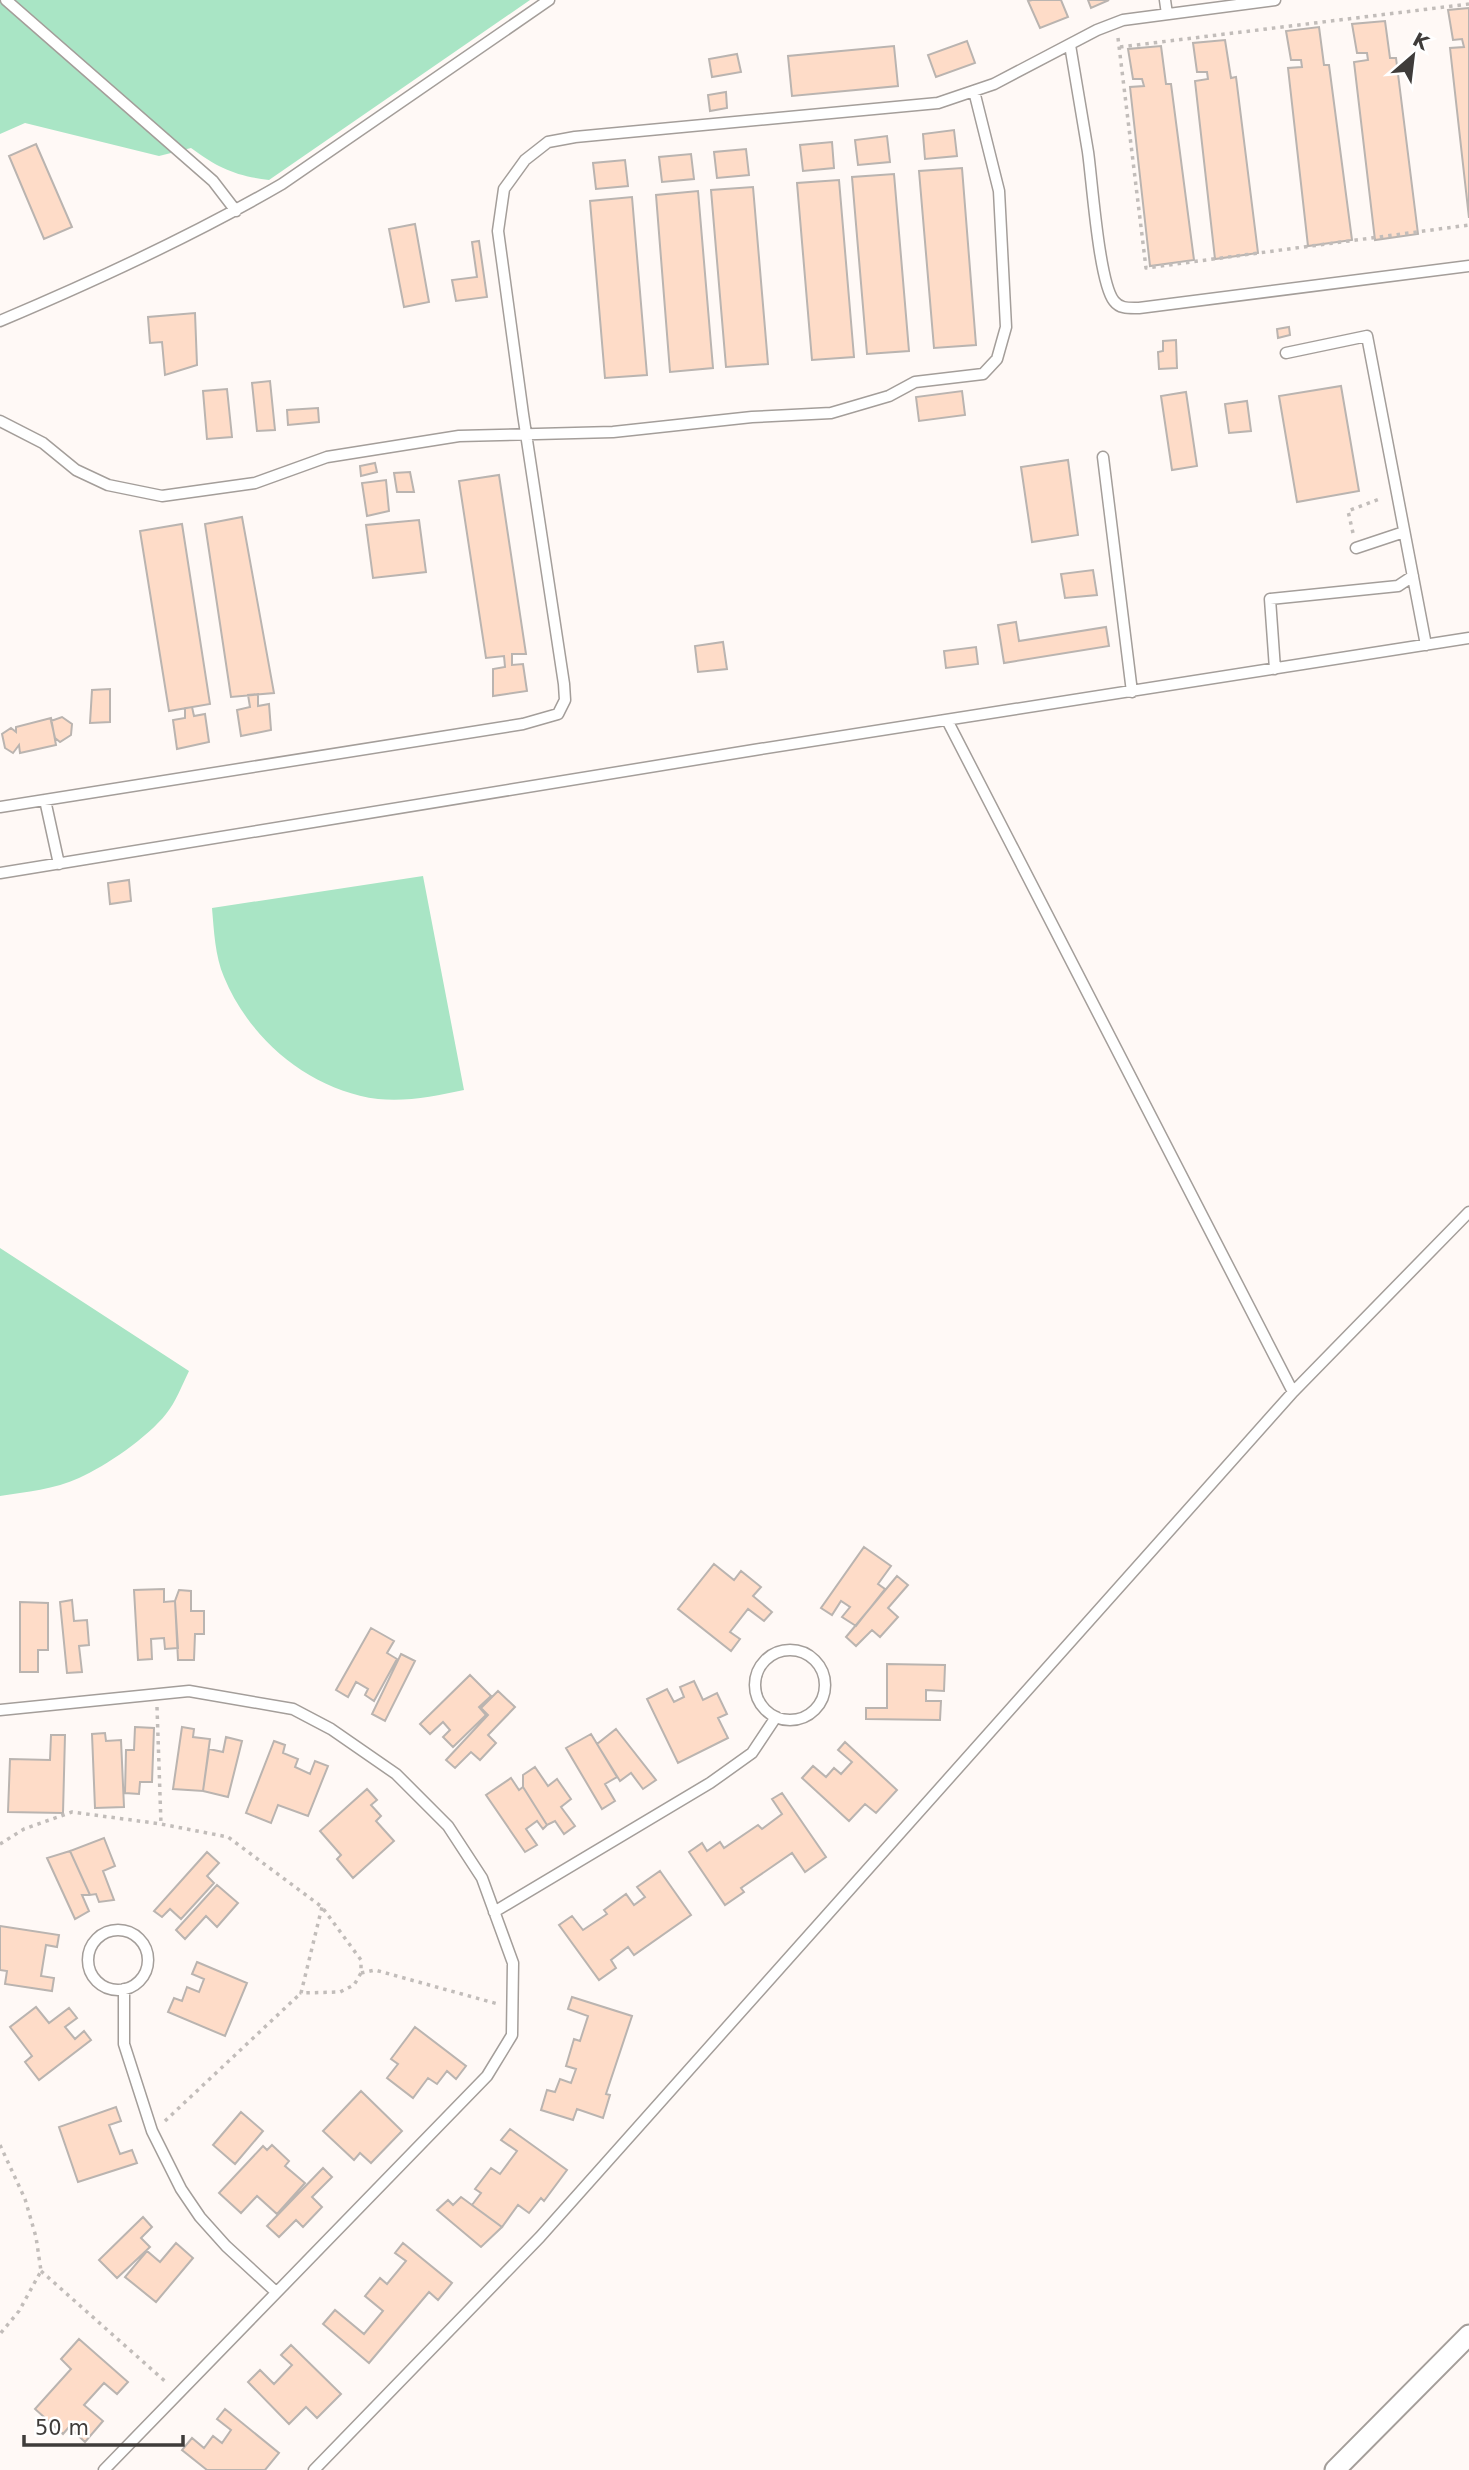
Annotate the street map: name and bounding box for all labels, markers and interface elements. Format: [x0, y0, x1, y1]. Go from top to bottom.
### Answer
north arrow [1378, 21, 1448, 91]
text: K [1409, 28, 1434, 55]
scale bar [24, 2404, 184, 2448]
text: 50 m [35, 2416, 89, 2440]

